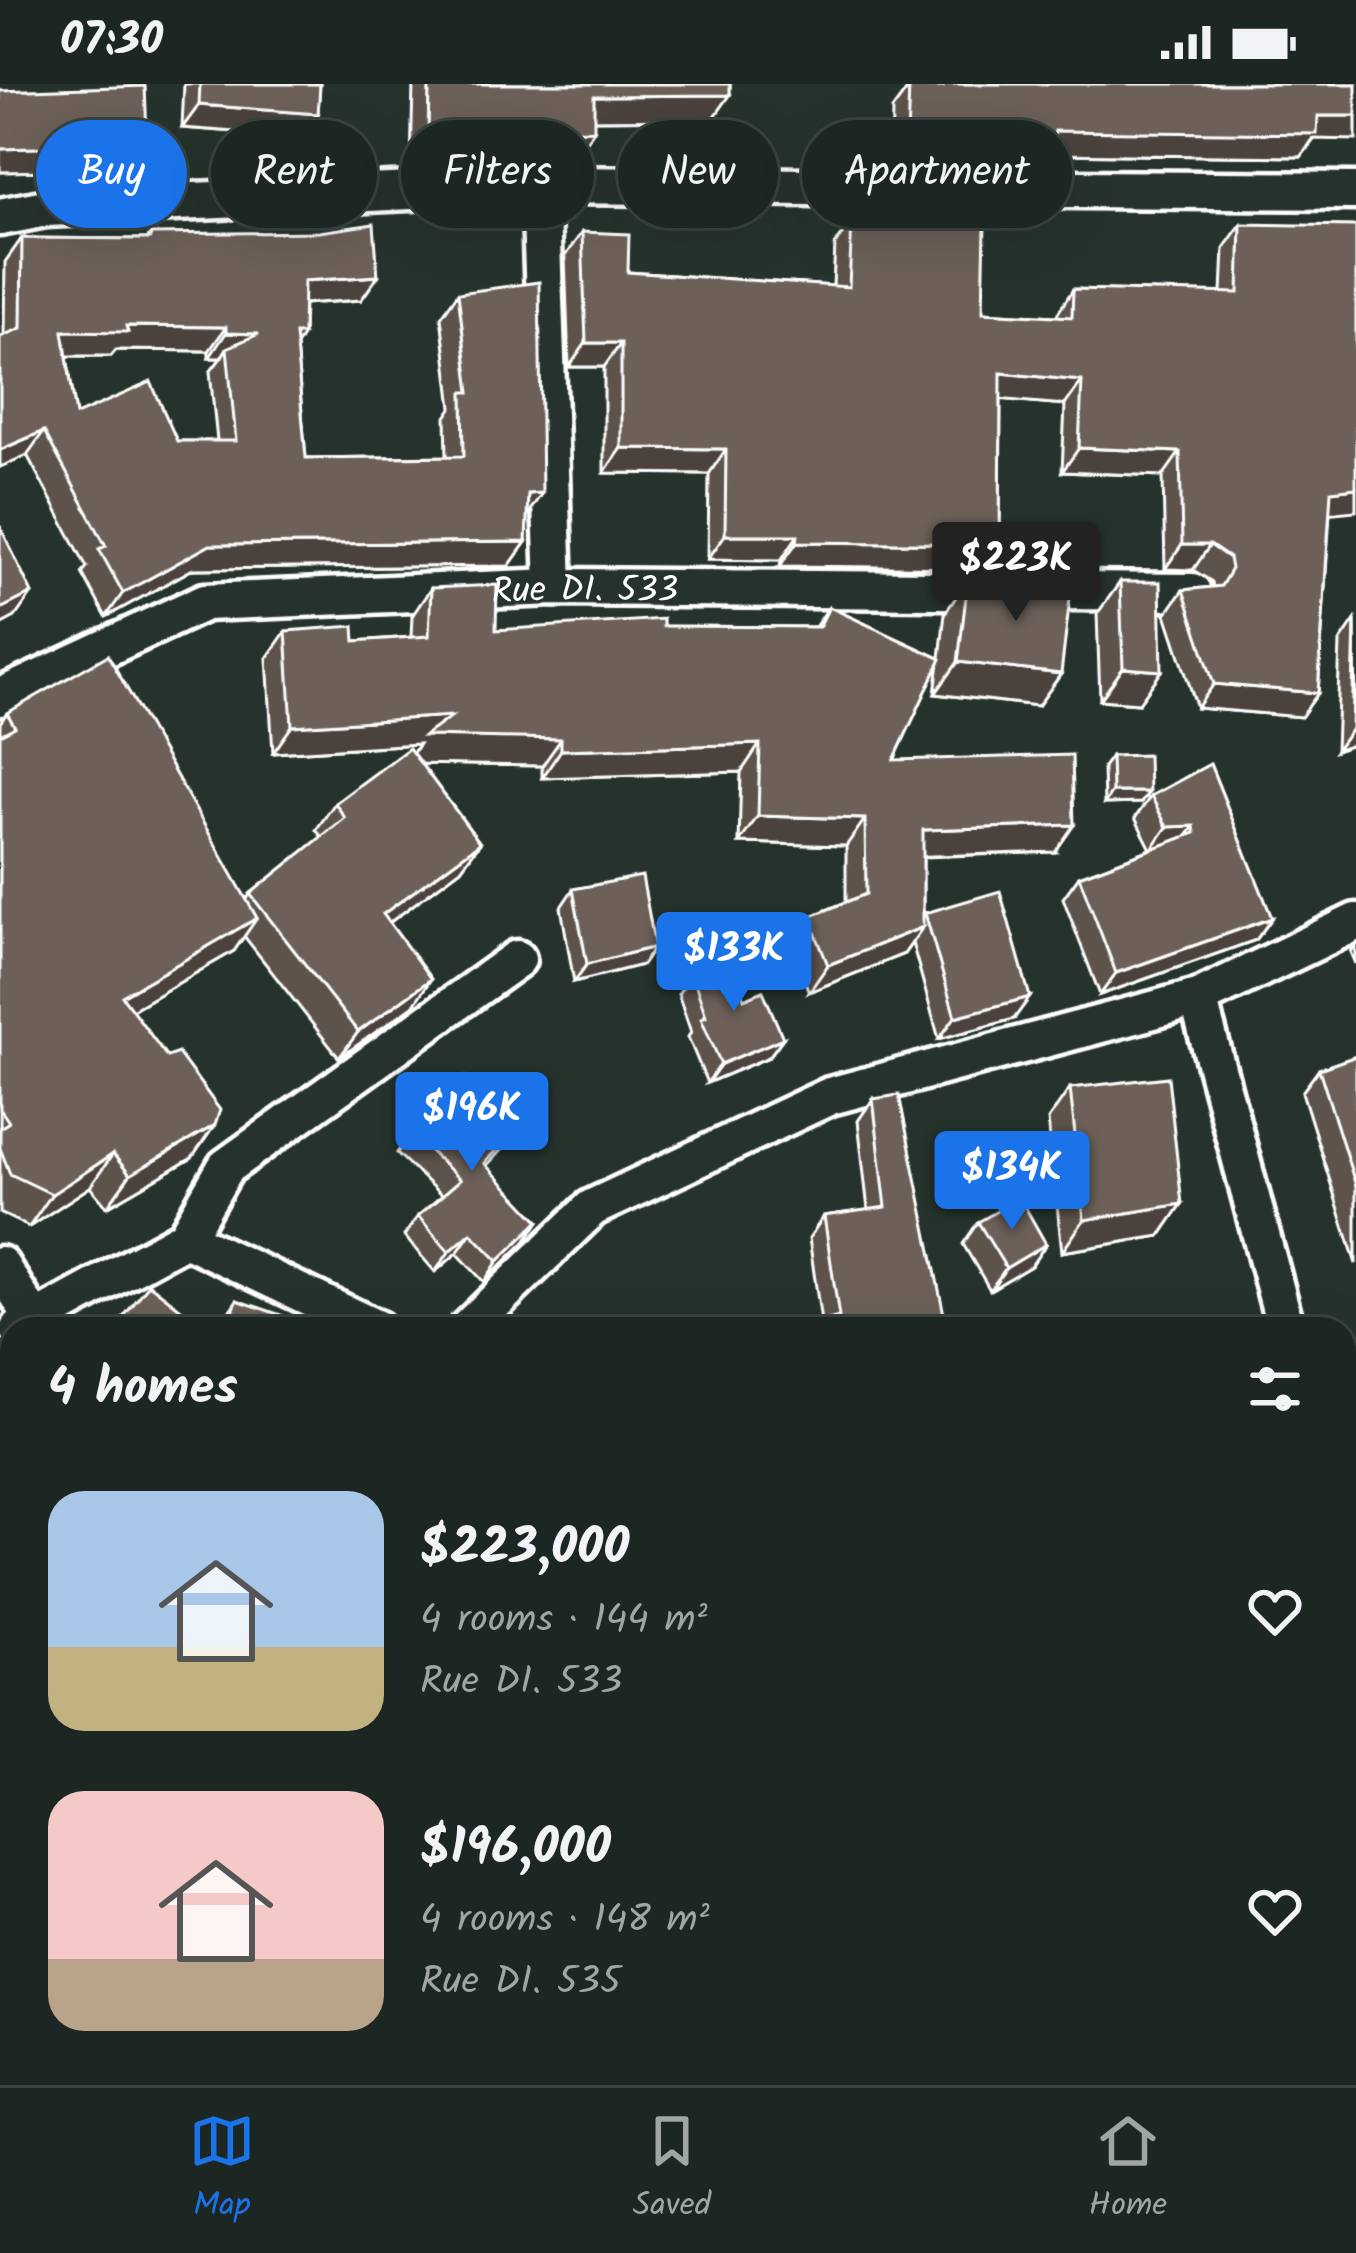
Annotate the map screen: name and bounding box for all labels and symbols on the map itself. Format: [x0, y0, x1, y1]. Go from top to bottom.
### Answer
pin: $223K [932, 522, 1100, 624]
street label: Rue DI. 533 [490, 562, 678, 622]
pin: $133K [650, 912, 818, 1014]
pin: $196K [388, 1072, 556, 1174]
pin: $134K [928, 1131, 1096, 1233]

